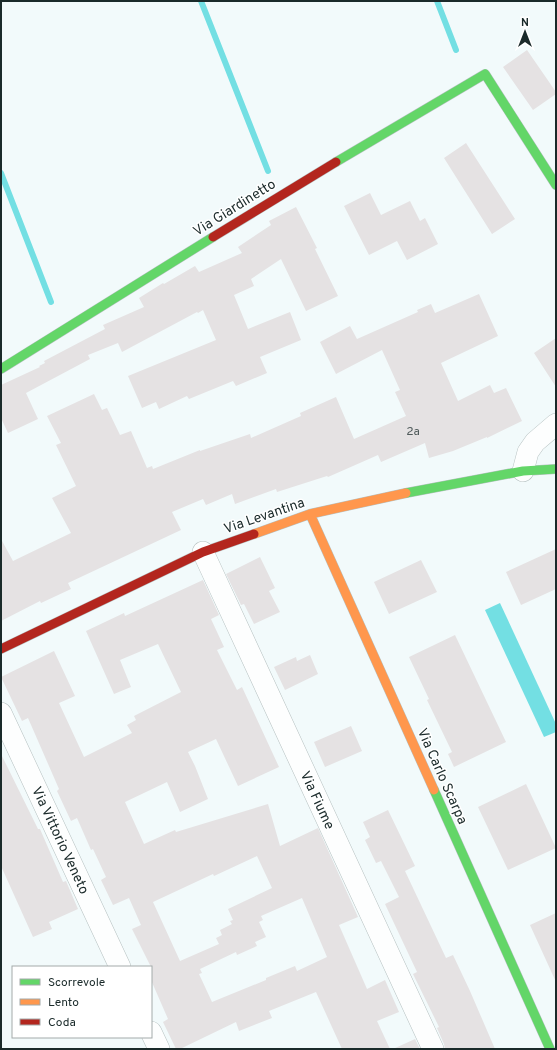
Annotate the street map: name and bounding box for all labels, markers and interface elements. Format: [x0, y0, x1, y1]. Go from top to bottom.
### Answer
north arrow [505, 12, 545, 52]
text: N [521, 16, 529, 30]
street label: Via Giardinetto [190, 176, 279, 240]
house number: 2a [406, 424, 420, 440]
street label: Via Levantina [222, 495, 307, 538]
street label: Via Carlo Scarpa [413, 726, 470, 827]
street label: Via Fiume [296, 769, 338, 832]
street label: Via Vittorio Veneto [27, 784, 92, 897]
legend [12, 966, 152, 1038]
text: Scorrevole [48, 975, 105, 991]
text: Lento [48, 995, 79, 1011]
text: Coda [48, 1015, 76, 1031]

